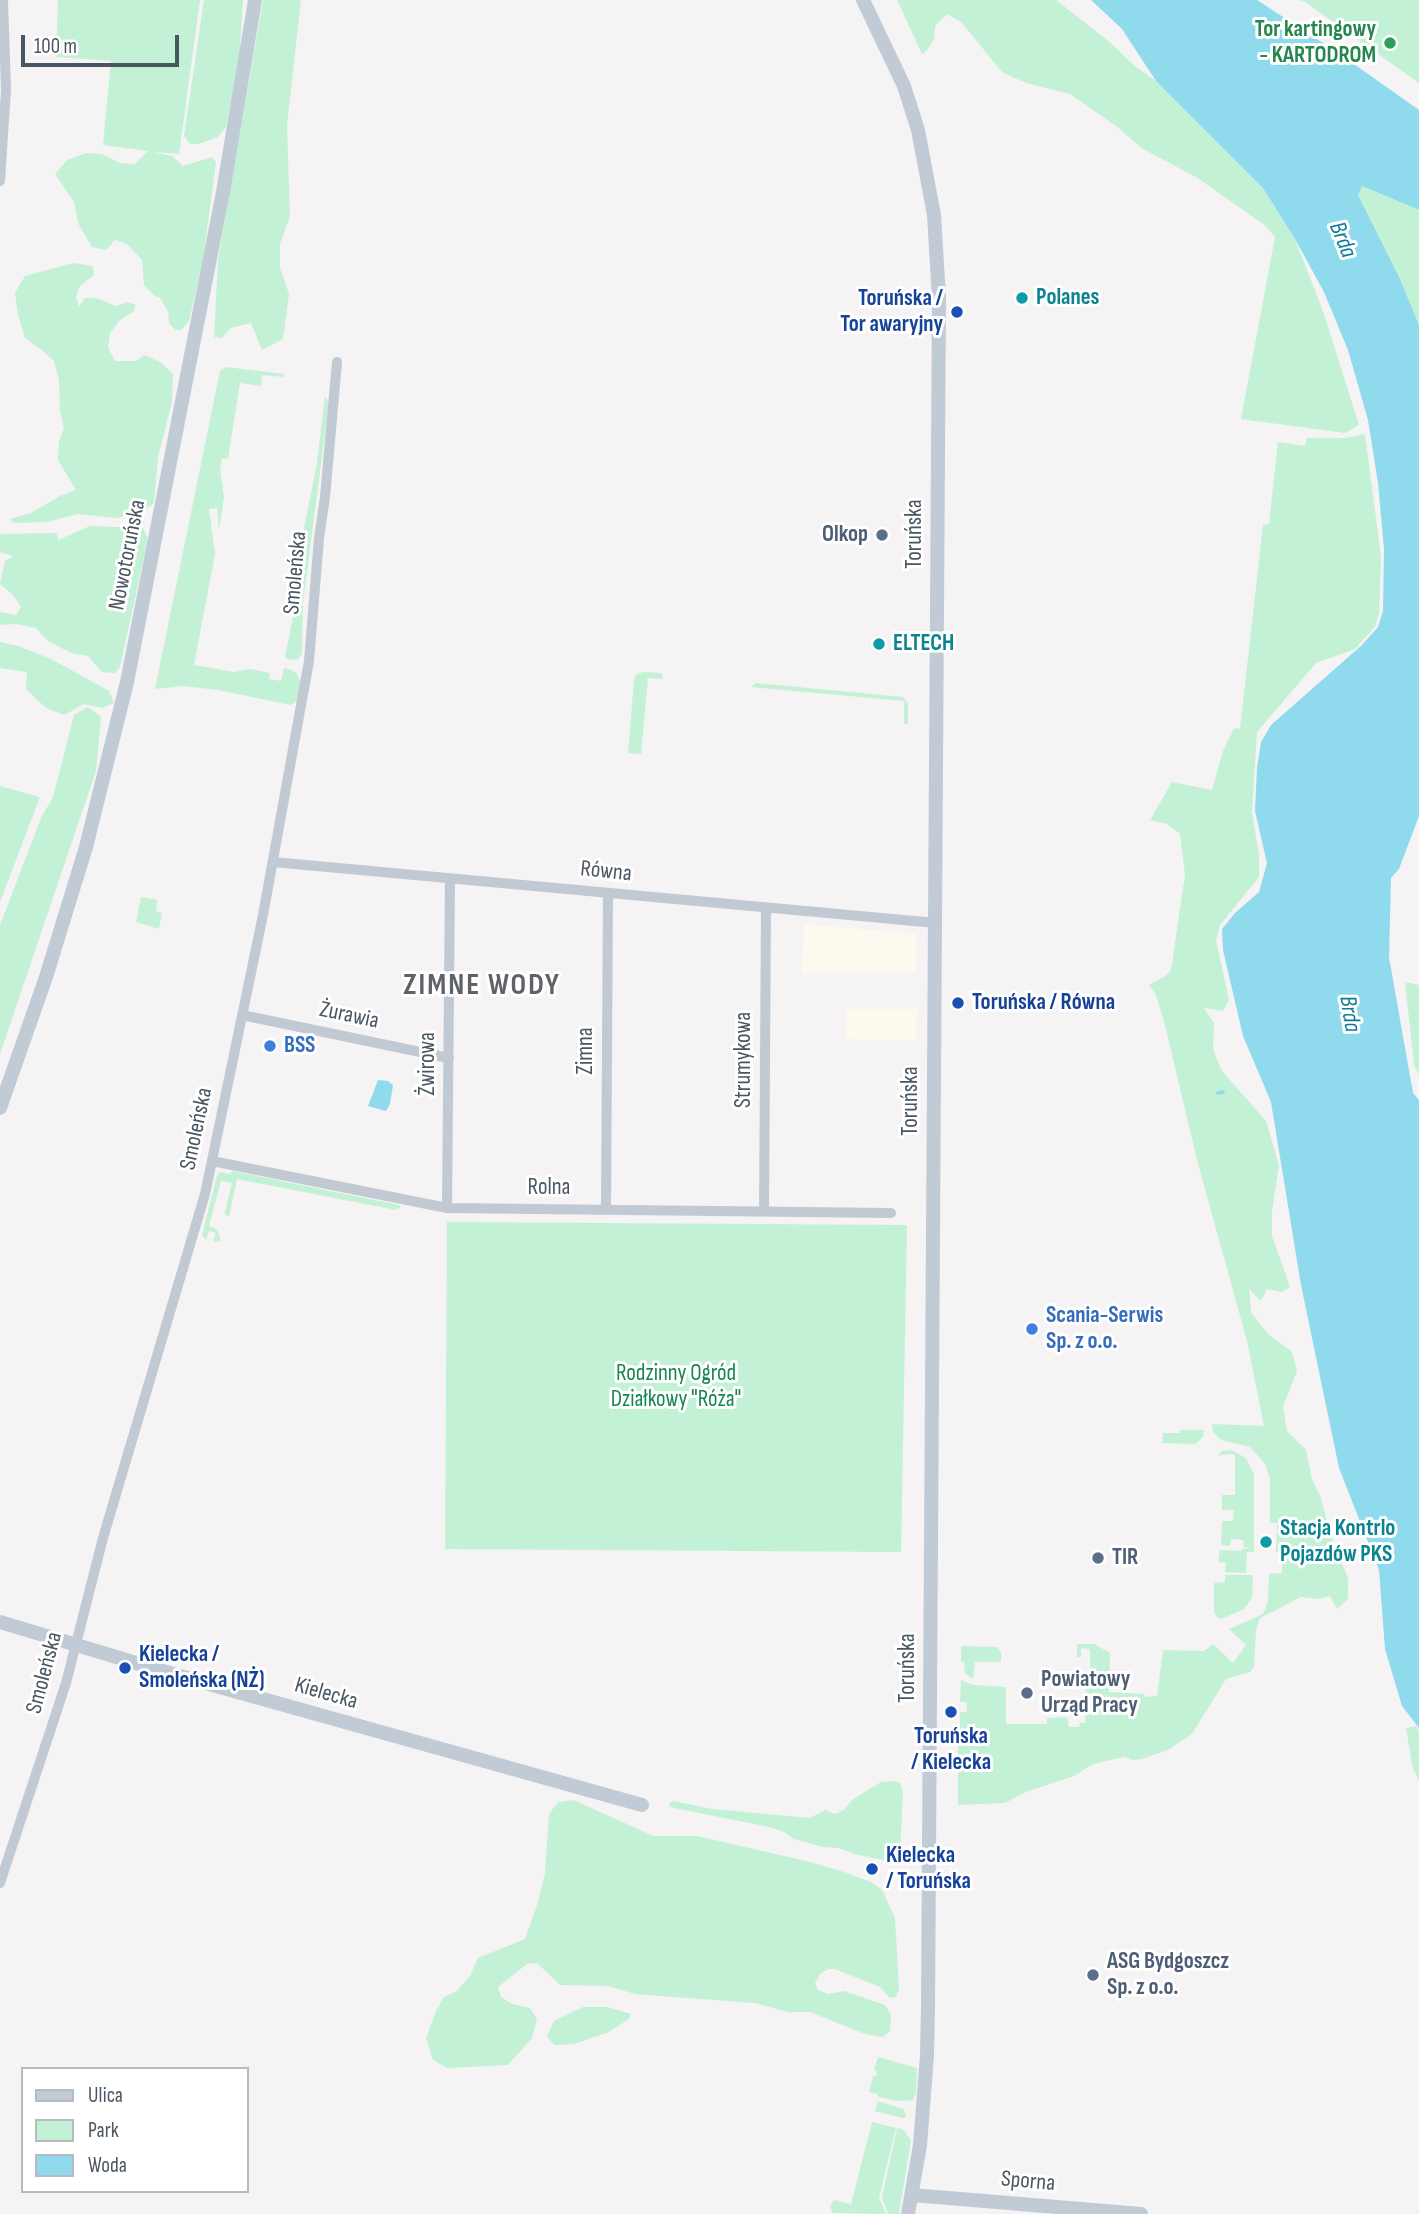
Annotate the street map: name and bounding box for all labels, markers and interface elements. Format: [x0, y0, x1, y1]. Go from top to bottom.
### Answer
place label: Tor kartingowy - KARTODROM [1255, 16, 1376, 70]
scale bar [24, 21, 182, 65]
text: 100 m [34, 34, 77, 59]
marker: Tor kartingowy - KARTODROM [1382, 35, 1398, 51]
water label: Brda [1322, 218, 1362, 262]
place label: Polanes [1036, 284, 1099, 312]
place label: Toruńska / Tor awaryjny [840, 285, 943, 339]
marker: Polanes [1014, 290, 1030, 306]
marker: Toruńska / Tor awaryjny [949, 304, 965, 320]
street label: Nowotoruńska [104, 497, 152, 613]
street label: Toruńska [901, 499, 929, 569]
place label: Olkop [822, 521, 868, 549]
marker: Olkop [874, 527, 890, 543]
street label: Smoleńska [279, 530, 313, 616]
place label: ELTECH [893, 630, 954, 658]
marker: ELTECH [871, 636, 887, 652]
street label: Równa [579, 856, 633, 888]
district label: ZIMNE WODY [405, 968, 559, 1004]
place label: Toruńska / Równa [972, 989, 1115, 1017]
water label: Brda [1332, 994, 1366, 1034]
marker: Toruńska / Równa [950, 995, 966, 1011]
street label: Żurawia [317, 996, 381, 1036]
street label: Strumykowa [730, 1012, 758, 1108]
street label: Zimna [572, 1027, 600, 1075]
place label: BSS [284, 1032, 315, 1060]
street label: Żwirowa [414, 1032, 442, 1096]
marker: BSS [262, 1038, 278, 1054]
street label: Toruńska [897, 1066, 925, 1136]
street label: Smoleńska [175, 1085, 219, 1173]
street label: Rolna [528, 1174, 570, 1202]
place label: Scania-Serwis Sp. z o.o. [1046, 1302, 1163, 1356]
marker: Scania-Serwis Sp. z o.o. [1024, 1321, 1040, 1337]
park label: Rodzinny Ogród Działkowy "Róża" [611, 1360, 741, 1414]
place label: Stacja Kontrlo Pojazdów PKS [1280, 1515, 1395, 1569]
marker: Stacja Kontrlo Pojazdów PKS [1258, 1534, 1274, 1550]
place label: TIR [1112, 1544, 1138, 1572]
marker: TIR [1090, 1550, 1106, 1566]
street label: Smoleńska [21, 1629, 69, 1717]
street label: Toruńska [894, 1633, 922, 1703]
place label: Kielecka / Smoleńska (NŻ) [139, 1641, 264, 1695]
marker: Kielecka / Smoleńska (NŻ) [117, 1660, 133, 1676]
place label: Powiatowy Urząd Pracy [1041, 1666, 1138, 1720]
street label: Kielecka [291, 1672, 361, 1716]
marker: Powiatowy Urząd Pracy [1019, 1685, 1035, 1701]
marker: Toruńska / Kielecka [943, 1704, 959, 1720]
place label: Toruńska / Kielecka [911, 1723, 991, 1777]
place label: Kielecka / Toruńska [886, 1842, 971, 1896]
marker: Kielecka / Toruńska [864, 1861, 880, 1877]
place label: ASG Bydgoszcz Sp. z o.o. [1107, 1948, 1229, 2002]
marker: ASG Bydgoszcz Sp. z o.o. [1085, 1967, 1101, 1983]
legend [21, 2067, 248, 2193]
text: Ulica [88, 2083, 123, 2108]
text: Park [88, 2118, 119, 2143]
text: Woda [88, 2153, 127, 2178]
street label: Sporna [1000, 2166, 1056, 2198]

